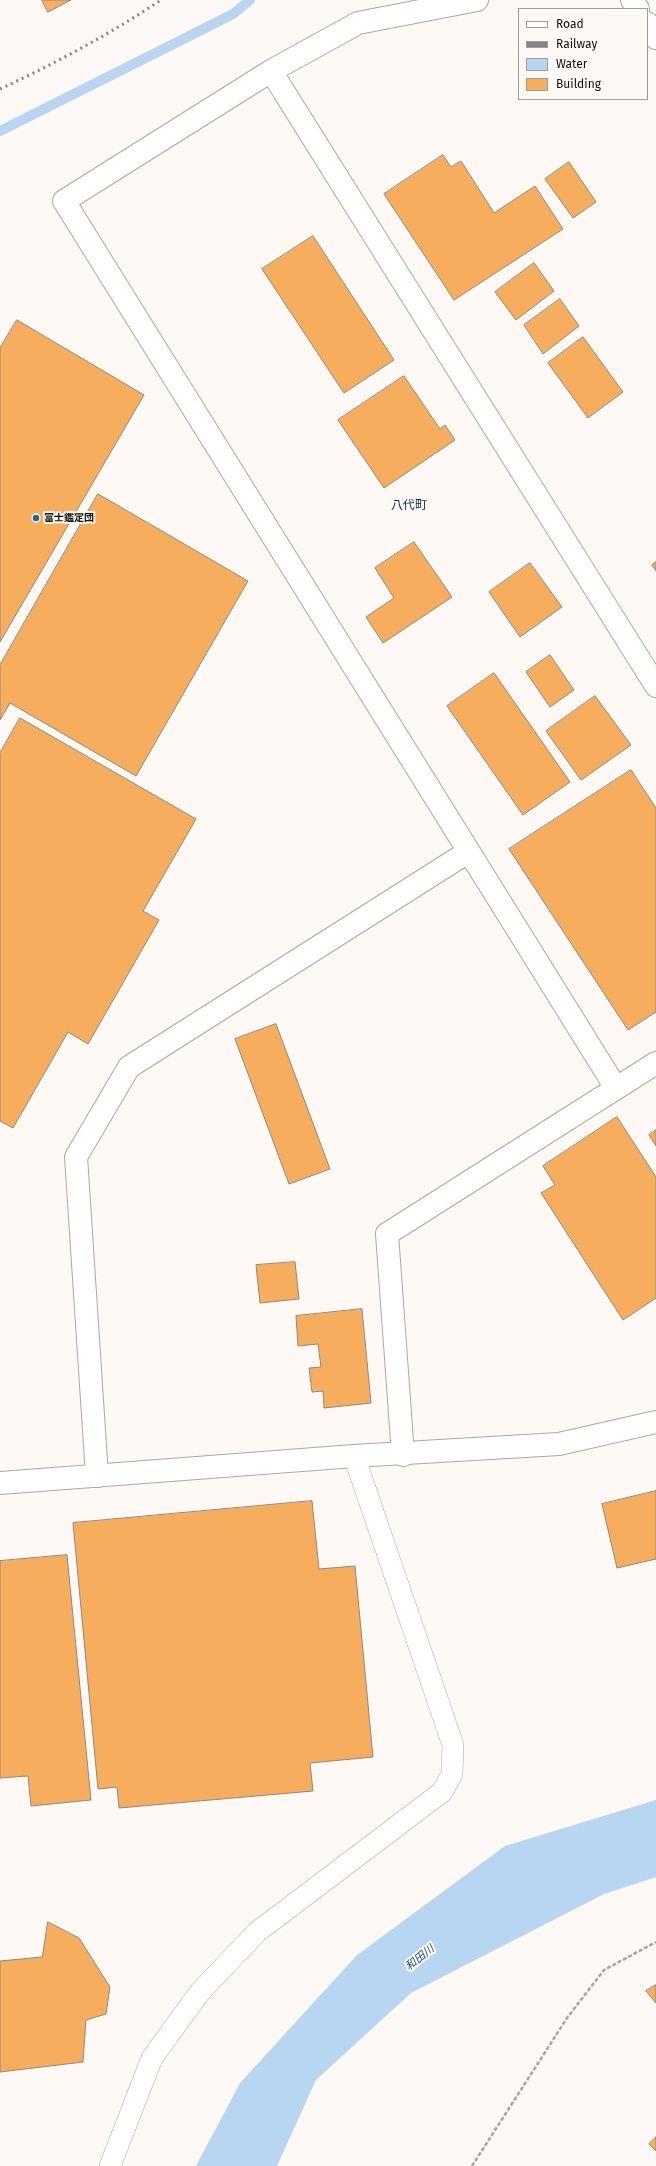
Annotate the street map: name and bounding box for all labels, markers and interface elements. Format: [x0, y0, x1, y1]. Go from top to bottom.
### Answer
legend [518, 8, 648, 100]
text: Road [556, 17, 584, 31]
text: Railway [556, 37, 597, 51]
text: Water [556, 57, 587, 71]
text: Building [556, 77, 601, 91]
district label: 八代町 [391, 499, 427, 513]
place label: 富士鑑定団 [44, 512, 94, 524]
marker: 富士鑑定団 [31, 513, 41, 523]
water label: 和田川 [403, 1942, 437, 1974]

